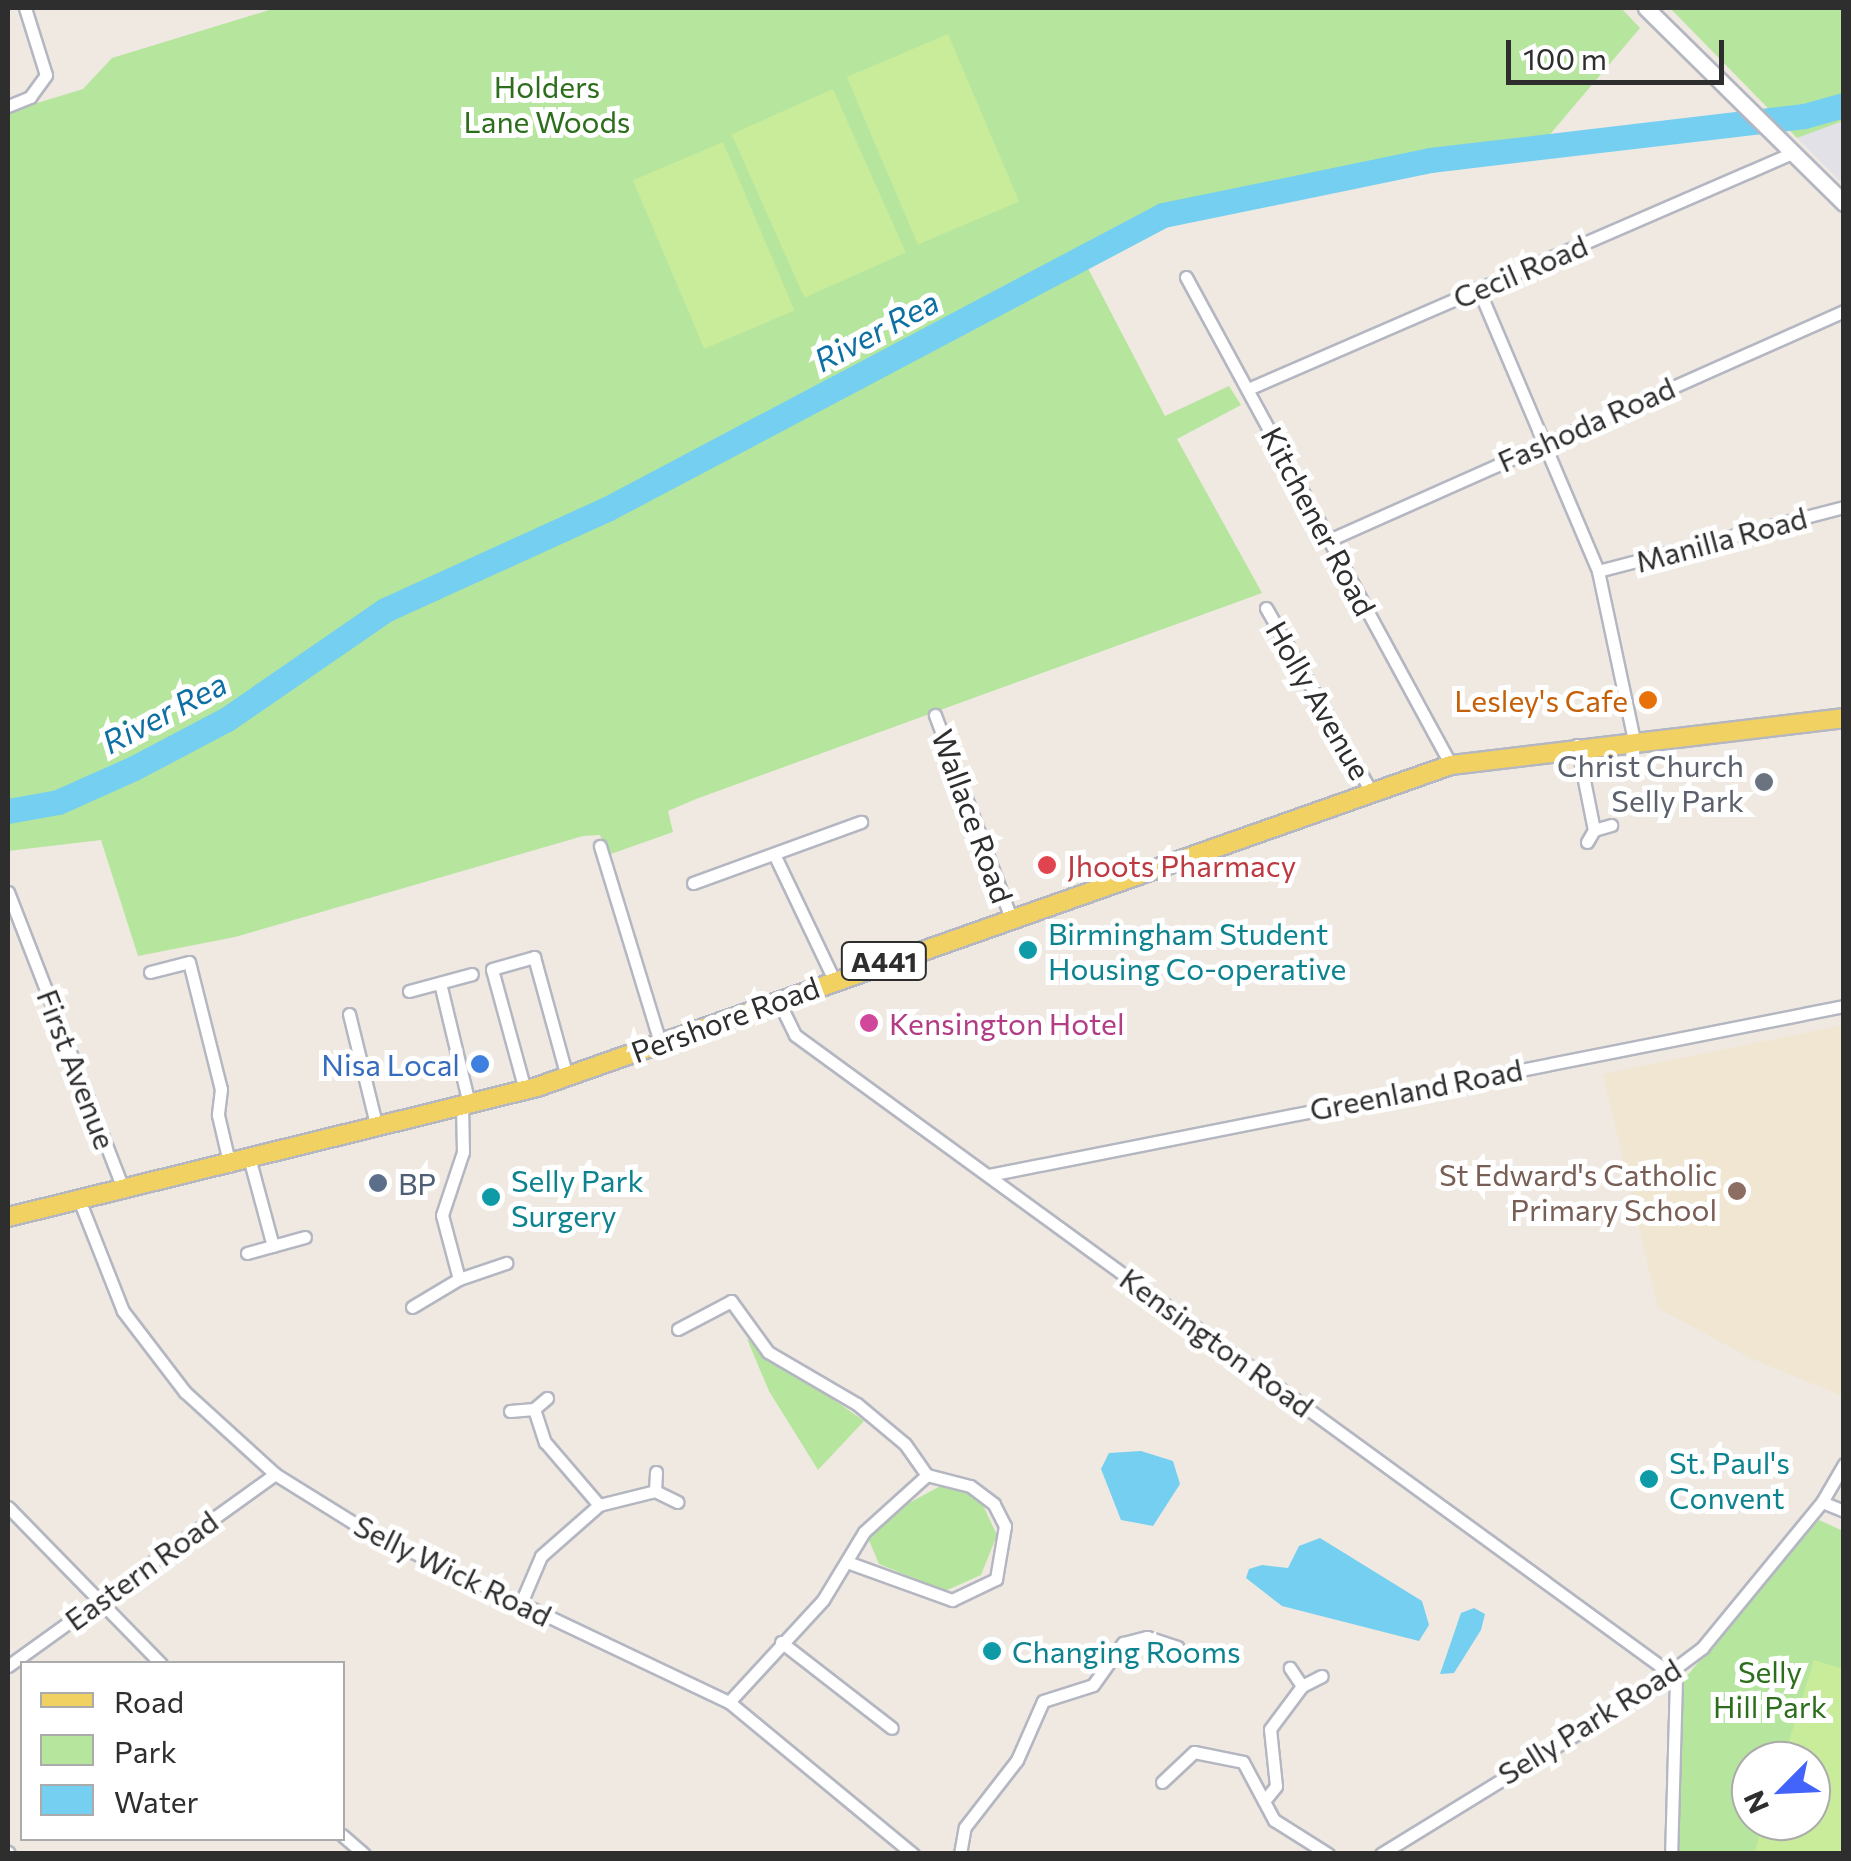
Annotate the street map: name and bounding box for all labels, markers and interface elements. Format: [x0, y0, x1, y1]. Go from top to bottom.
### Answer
scale bar [1511, 20, 1728, 82]
text: 100 m [1523, 39, 1607, 76]
park label: Holders Lane Woods [464, 68, 630, 138]
street label: Cecil Road [1447, 227, 1593, 315]
water label: River Rea [807, 281, 945, 379]
street label: Fashoda Road [1492, 369, 1680, 479]
street label: Kitchener Road [1254, 420, 1384, 622]
street label: Manilla Road [1631, 499, 1811, 579]
street label: Holly Avenue [1259, 614, 1379, 786]
water label: River Rea [95, 663, 233, 761]
place label: Lesley's Cafe [1454, 682, 1628, 718]
marker: Lesley's Cafe [1637, 689, 1659, 711]
street label: Wallace Road [925, 724, 1021, 908]
place label: Christ Church Selly Park [1557, 747, 1744, 818]
marker: Christ Church Selly Park [1753, 771, 1775, 793]
place label: Jhoots Pharmacy [1067, 847, 1296, 883]
marker: Jhoots Pharmacy [1036, 854, 1058, 876]
place label: Birmingham Student Housing Co-operative [1048, 915, 1346, 986]
road number: A441 [839, 938, 929, 984]
marker: Birmingham Student Housing Co-operative [1017, 939, 1039, 961]
street label: Pershore Road [626, 968, 824, 1070]
street label: First Avenue [30, 984, 124, 1154]
place label: Kensington Hotel [889, 1005, 1125, 1041]
marker: Kensington Hotel [858, 1012, 880, 1034]
place label: Nisa Local [321, 1046, 460, 1082]
street label: Greenland Road [1307, 1051, 1525, 1127]
marker: Nisa Local [469, 1053, 491, 1075]
place label: St Edward's Catholic Primary School [1439, 1156, 1717, 1226]
place label: Selly Park Surgery [511, 1162, 644, 1232]
place label: BP [398, 1165, 436, 1201]
marker: BP [367, 1172, 389, 1194]
marker: St Edward's Catholic Primary School [1726, 1180, 1748, 1202]
marker: Selly Park Surgery [480, 1186, 502, 1208]
street label: Kensington Road [1113, 1260, 1321, 1424]
place label: St. Paul's Convent [1669, 1444, 1790, 1514]
marker: St. Paul's Convent [1638, 1468, 1660, 1490]
street label: Eastern Road [58, 1503, 224, 1637]
street label: Selly Wick Road [348, 1507, 558, 1633]
place label: Changing Rooms [1012, 1633, 1241, 1669]
marker: Changing Rooms [981, 1640, 1003, 1662]
street label: Selly Park Road [1491, 1650, 1687, 1792]
park label: Selly Hill Park [1713, 1653, 1827, 1724]
legend [20, 1661, 345, 1841]
text: Road [114, 1682, 184, 1719]
text: Park [114, 1732, 177, 1769]
north arrow [1731, 1741, 1831, 1841]
text: Water [114, 1782, 199, 1819]
text: N [1736, 1786, 1775, 1819]

